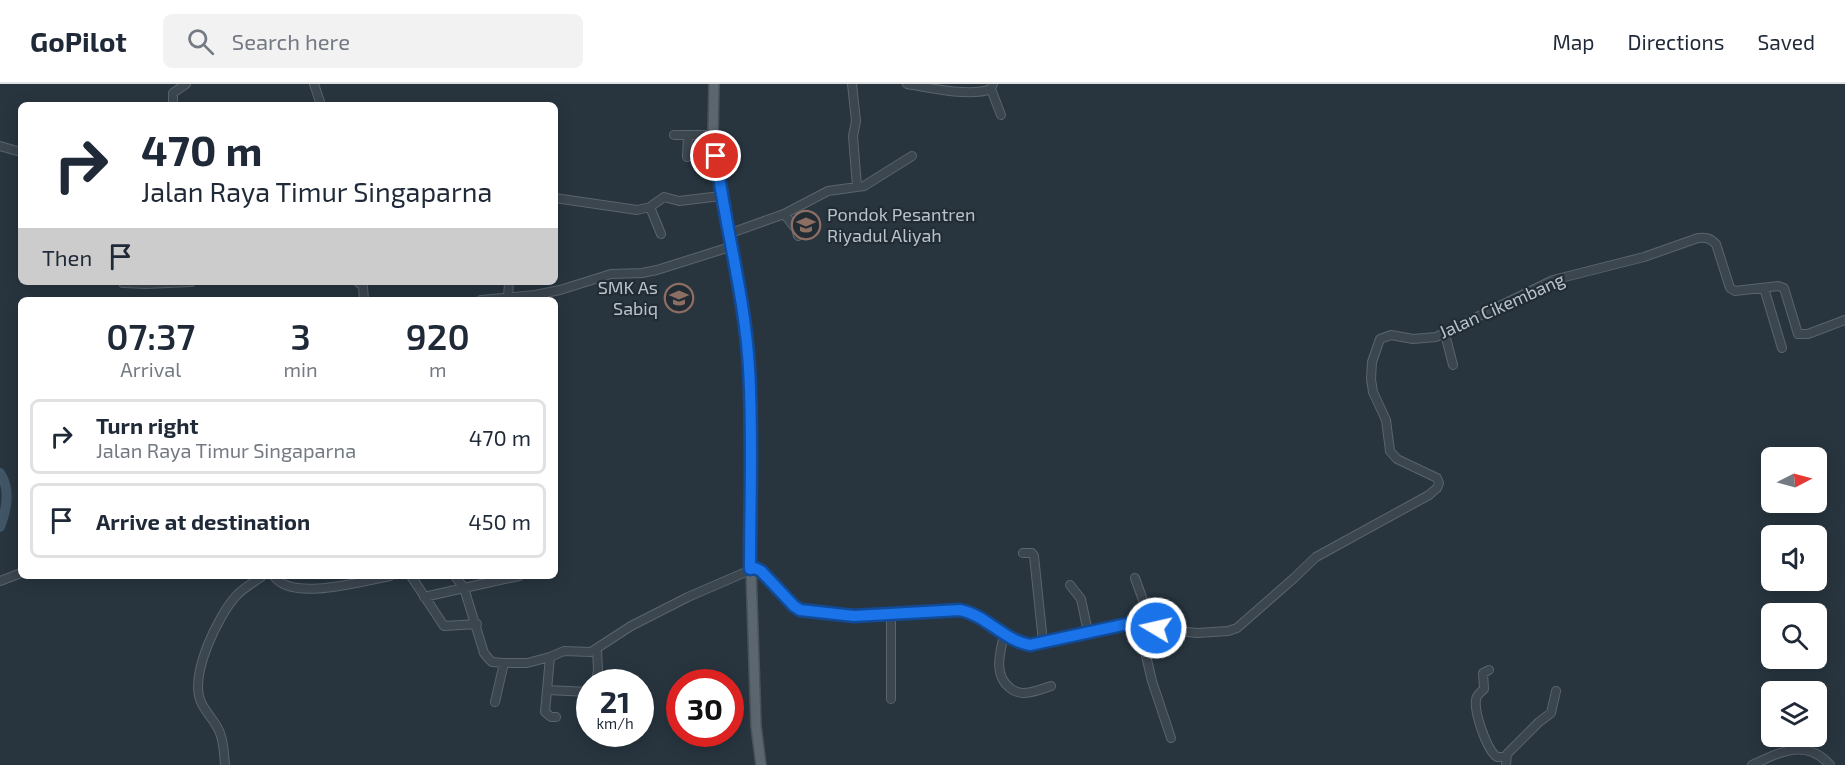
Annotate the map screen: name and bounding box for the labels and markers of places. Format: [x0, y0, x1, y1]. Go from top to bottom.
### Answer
pin [690, 130, 741, 181]
place label: Pondok Pesantren Riyadul Aliyah [827, 203, 975, 246]
school or university icon: Pondok Pesantren Riyadul Aliyah [790, 209, 822, 241]
place label: SMK As Sabiq [598, 276, 658, 319]
school or university icon: SMK As Sabiq [663, 282, 695, 314]

